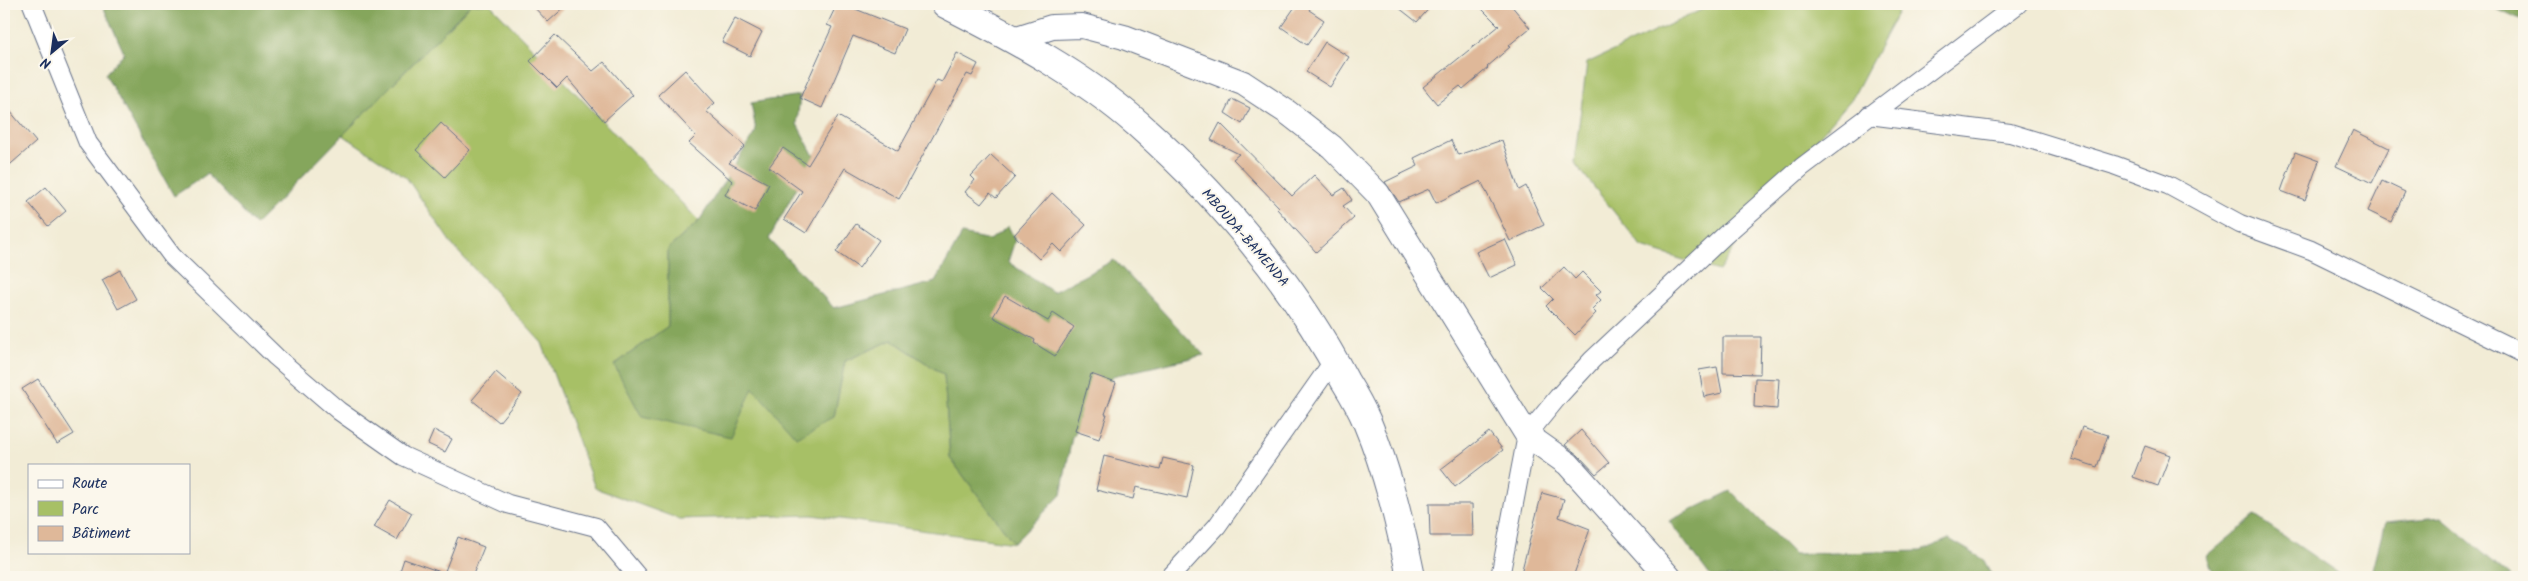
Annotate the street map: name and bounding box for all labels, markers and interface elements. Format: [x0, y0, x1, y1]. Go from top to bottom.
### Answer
north arrow [28, 28, 78, 78]
text: N [37, 51, 55, 74]
street label: MBOUDA-BAMENDA [1196, 184, 1294, 292]
legend [28, 464, 190, 554]
text: Route [72, 472, 108, 496]
text: Parc [72, 498, 99, 522]
text: Bâtiment [72, 522, 131, 546]

